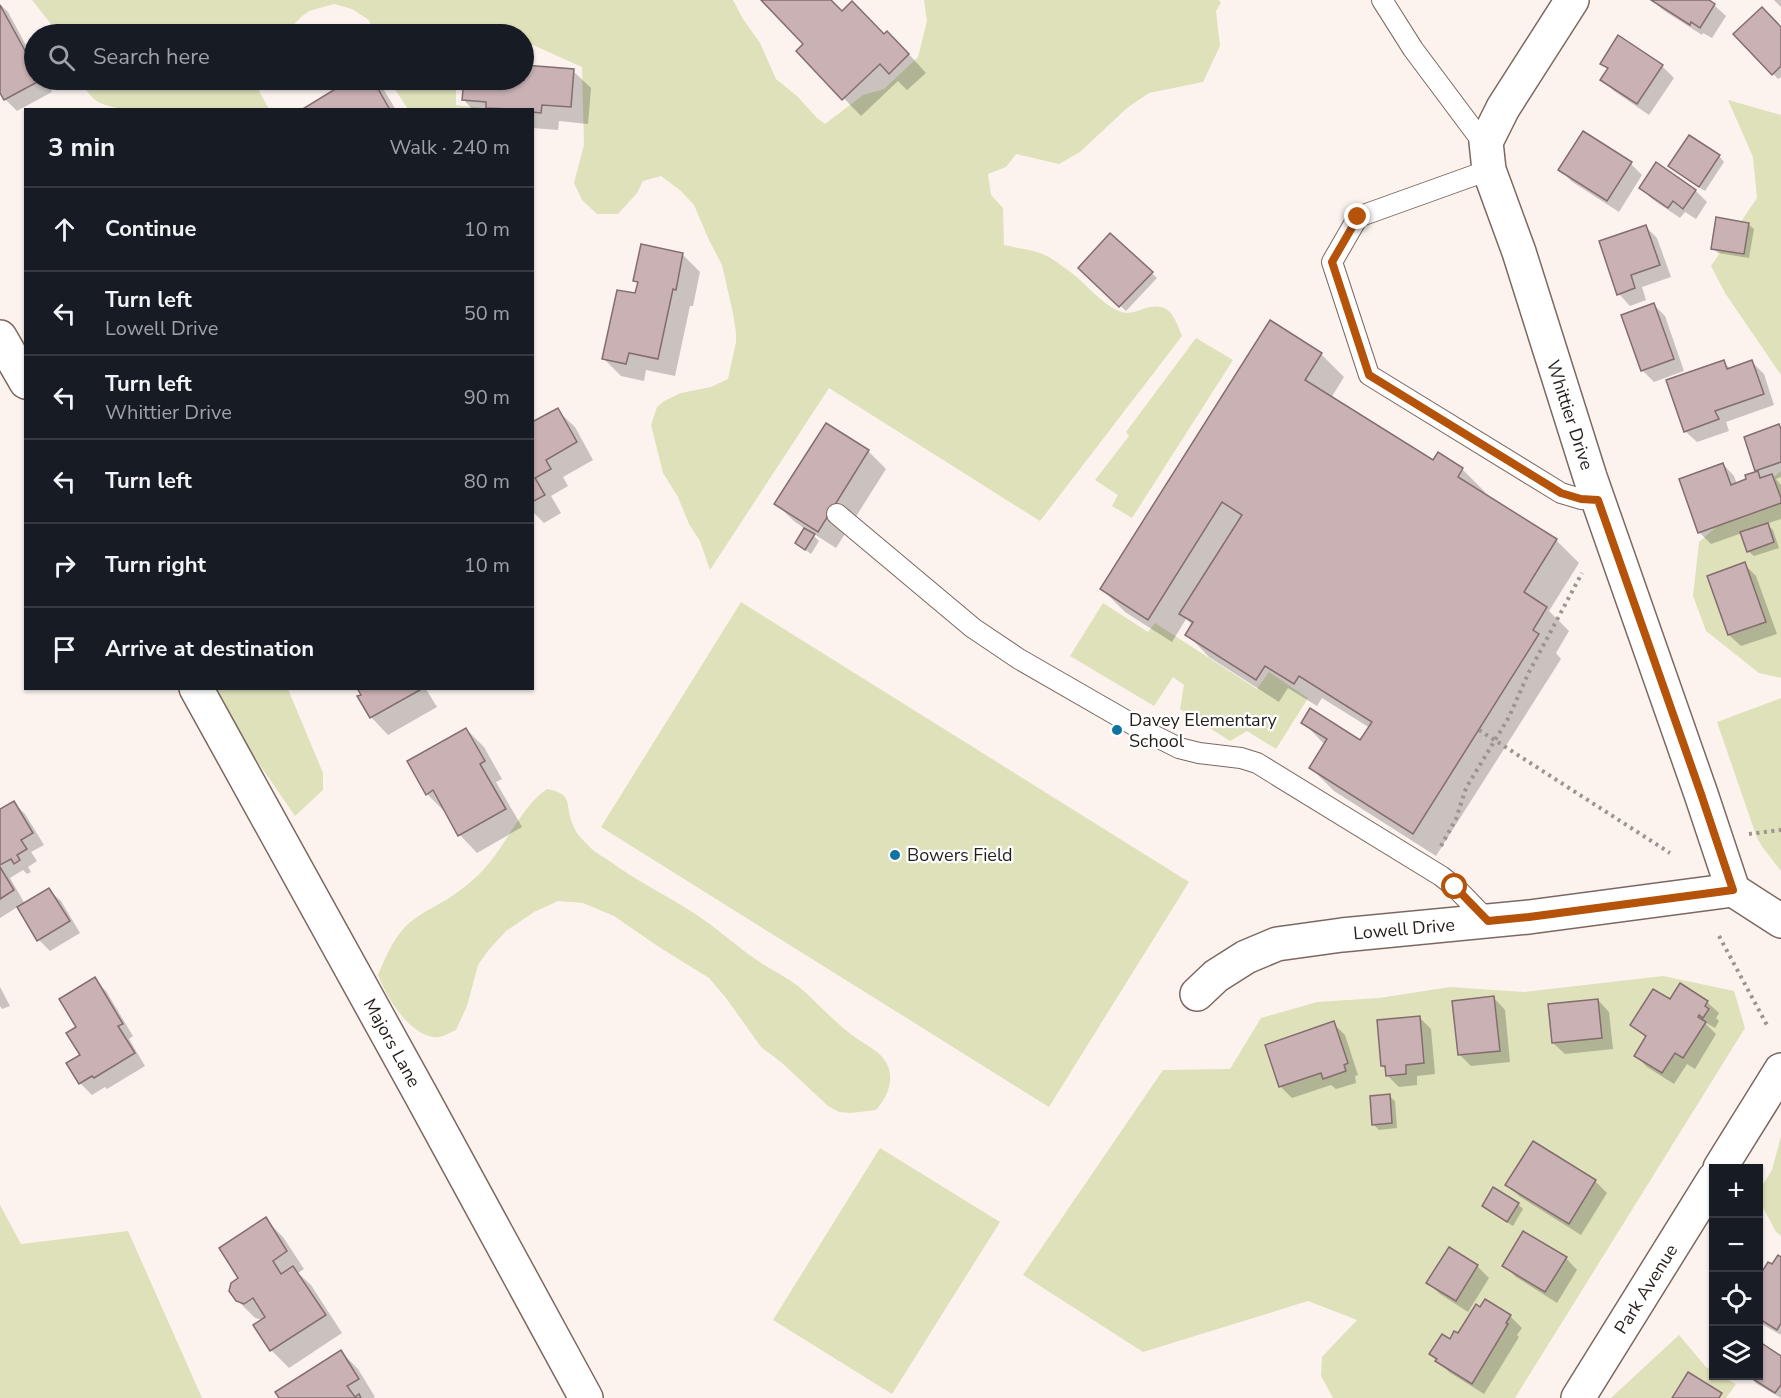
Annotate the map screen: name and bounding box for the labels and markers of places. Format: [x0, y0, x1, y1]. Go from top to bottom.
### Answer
place label: Davey Elementary School [1129, 708, 1278, 753]
marker: Davey Elementary School [1110, 723, 1124, 737]
place label: Bowers Field [907, 843, 1013, 867]
marker: Bowers Field [888, 848, 902, 862]

